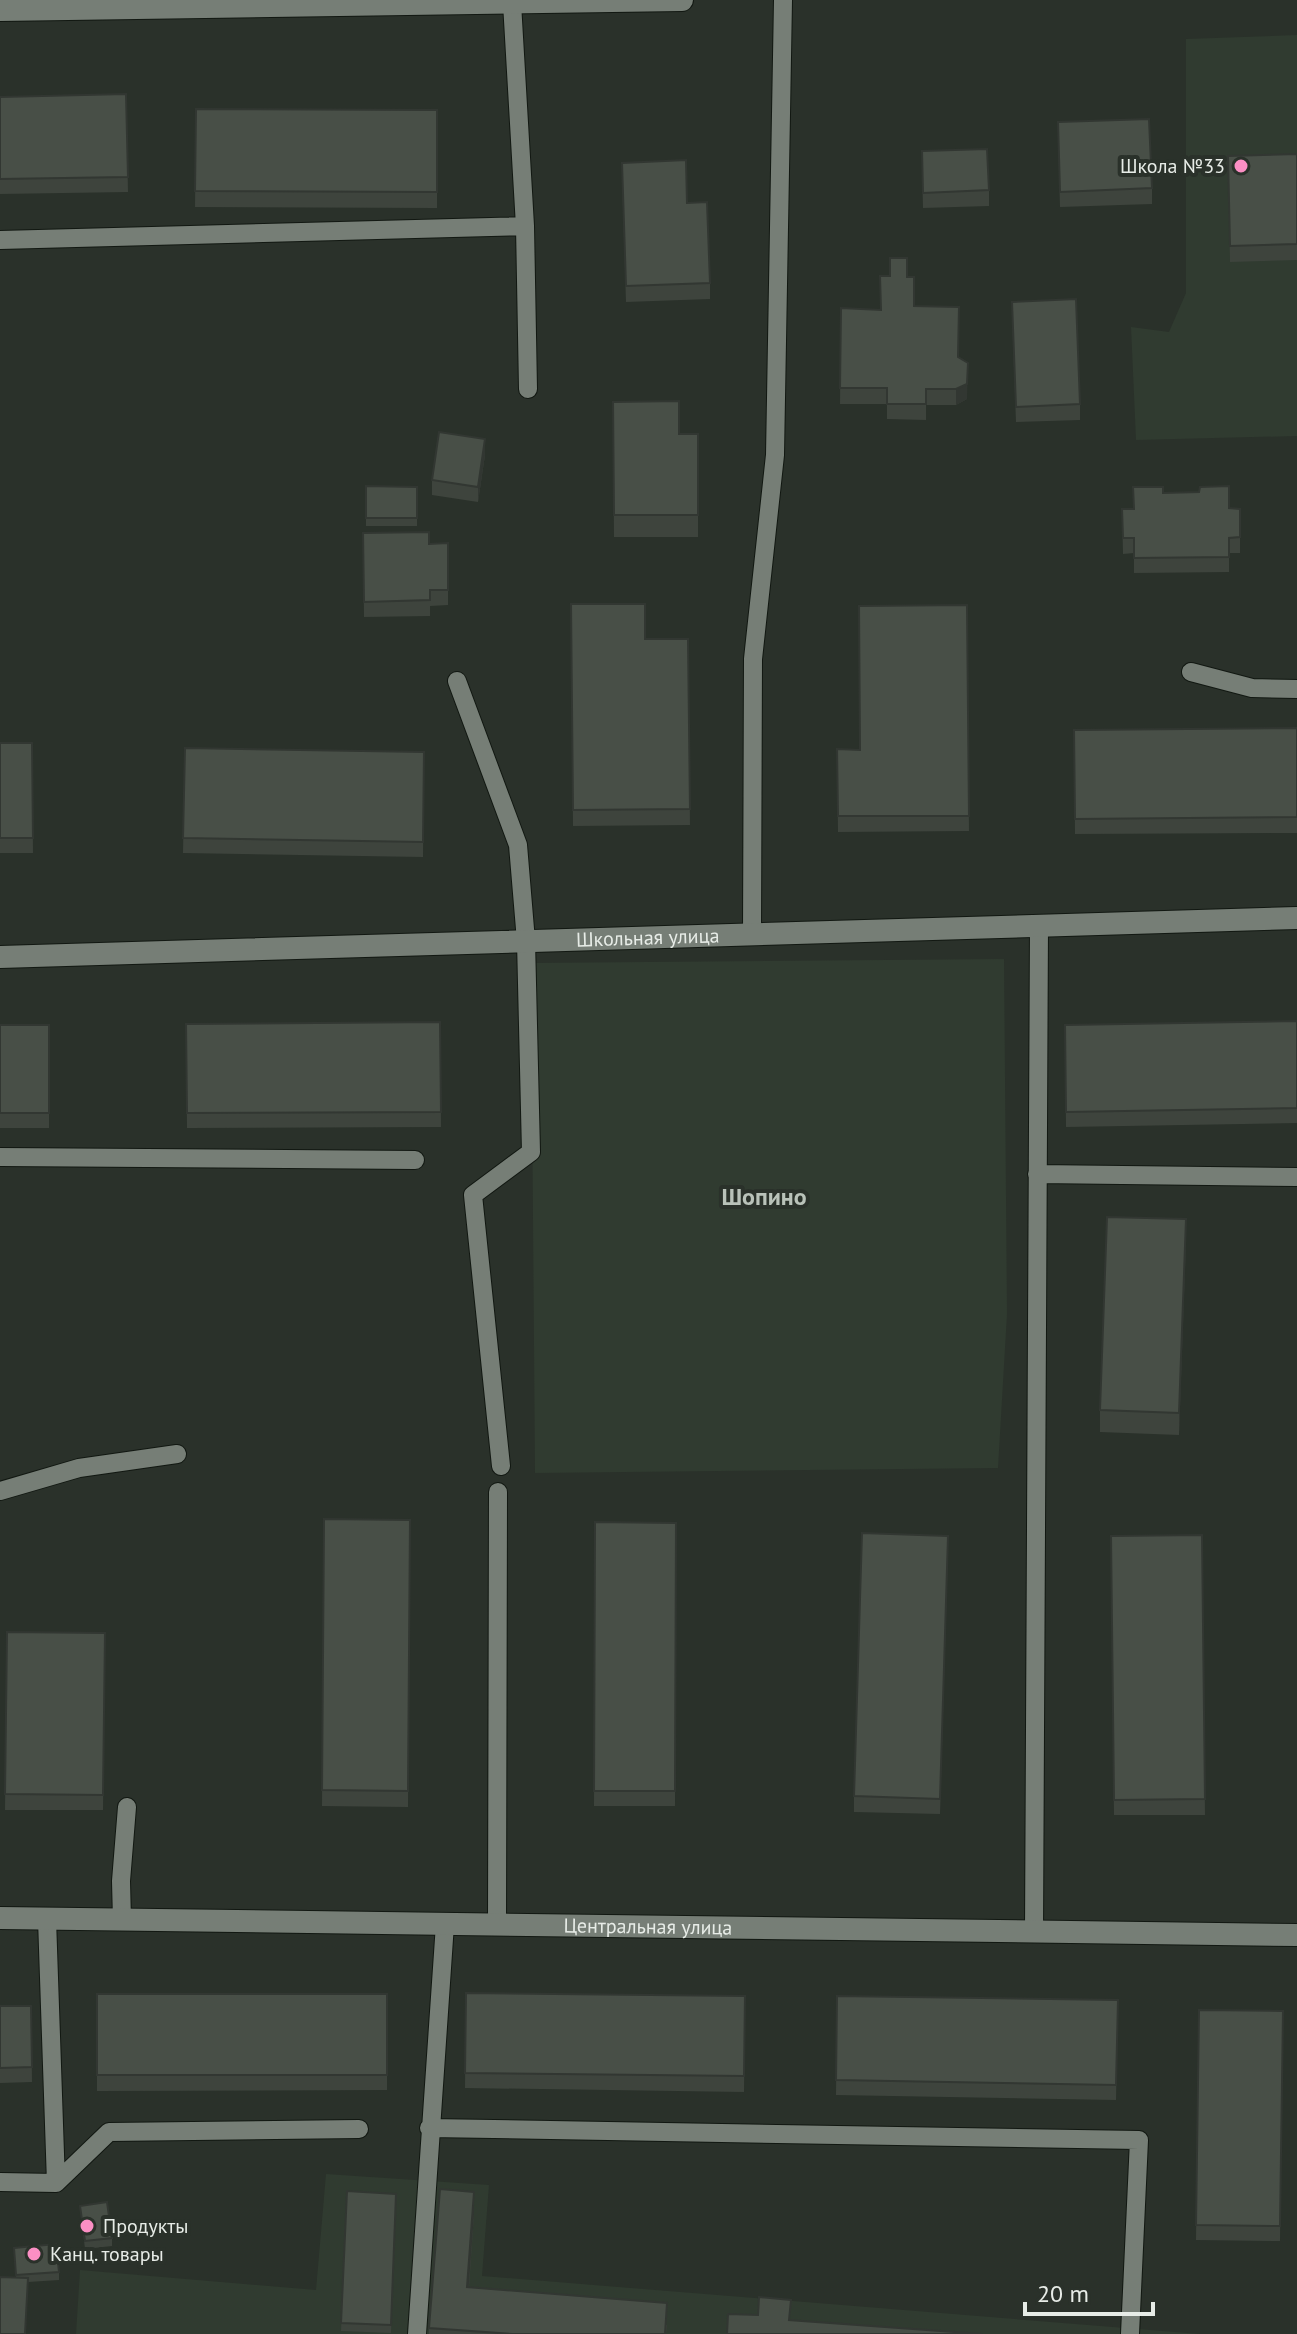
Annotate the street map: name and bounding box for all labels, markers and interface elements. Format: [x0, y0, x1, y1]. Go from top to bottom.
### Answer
place label: Школа №33 [1120, 153, 1225, 179]
marker: Школа №33 [1232, 157, 1250, 175]
street label: Школьная улица [576, 922, 720, 953]
district label: Шопино [721, 1181, 807, 1212]
street label: Центральная улица [563, 1912, 733, 1941]
place label: Продукты [103, 2213, 188, 2239]
marker: Продукты [78, 2217, 96, 2235]
place label: Канц. товары [50, 2241, 164, 2267]
marker: Канц. товары [25, 2245, 43, 2263]
scale bar [1025, 2266, 1153, 2316]
text: 20 m [1037, 2278, 1089, 2309]

